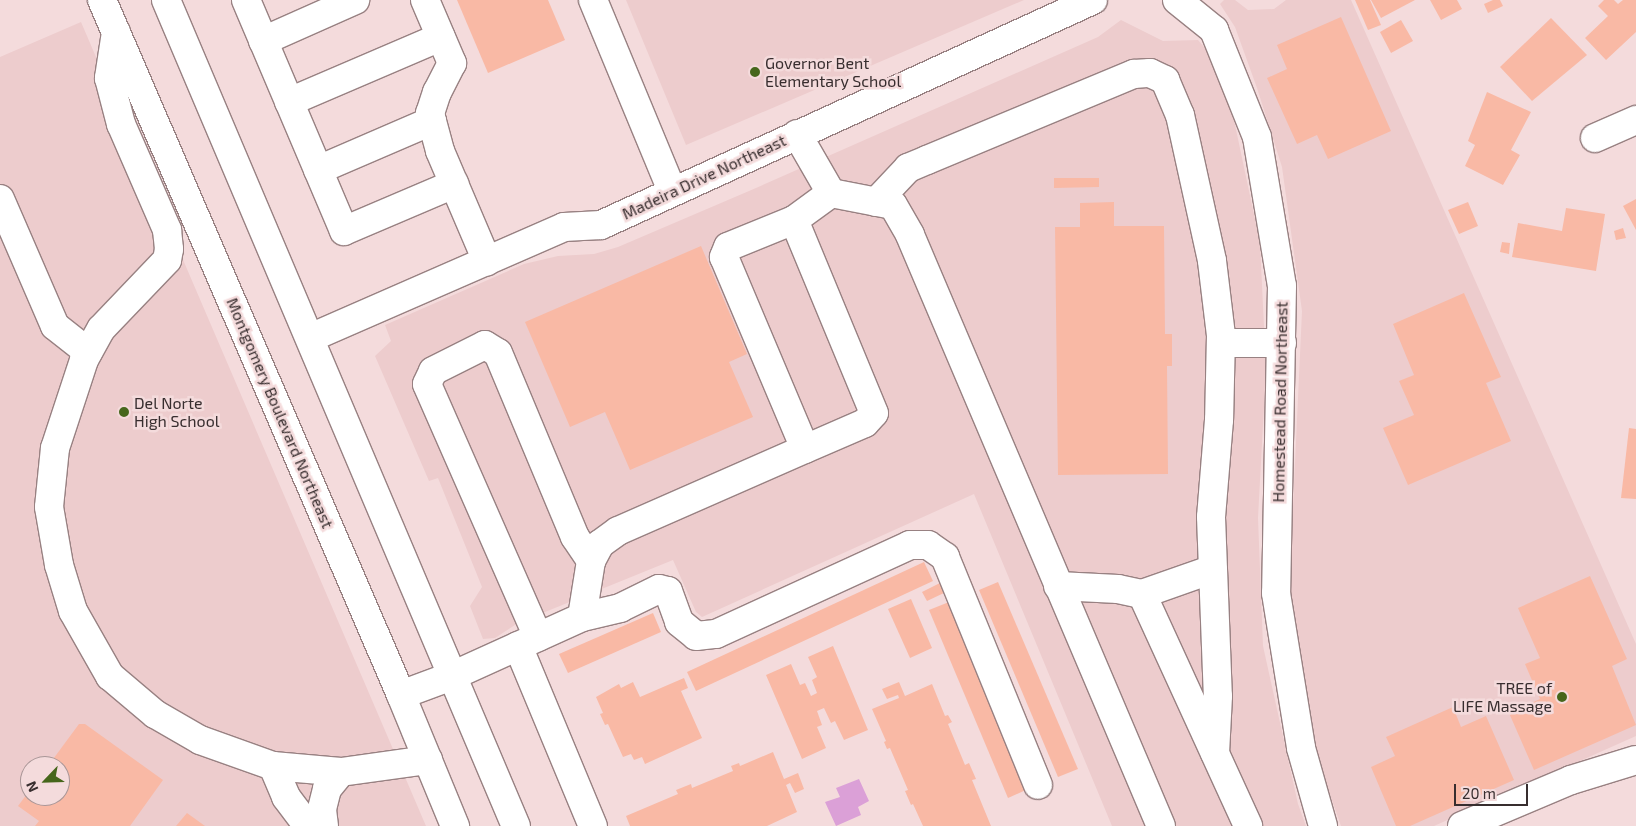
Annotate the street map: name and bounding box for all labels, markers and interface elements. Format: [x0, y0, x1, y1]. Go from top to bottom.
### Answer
place label: Governor Bent Elementary School [765, 53, 902, 91]
marker: Governor Bent Elementary School [749, 66, 761, 78]
street label: Madeira Drive Northeast [619, 131, 789, 223]
street label: Montgomery Boulevard Northeast [223, 295, 337, 531]
street label: Homestead Road Northeast [1269, 301, 1291, 503]
place label: Del Norte High School [134, 393, 219, 431]
marker: Del Norte High School [118, 406, 130, 418]
place label: TREE of LIFE Massage [1453, 678, 1552, 716]
marker: TREE of LIFE Massage [1556, 691, 1568, 703]
north arrow [20, 756, 70, 806]
scale bar [1456, 774, 1530, 806]
text: N [22, 779, 42, 795]
text: 20 m [1462, 784, 1496, 802]

